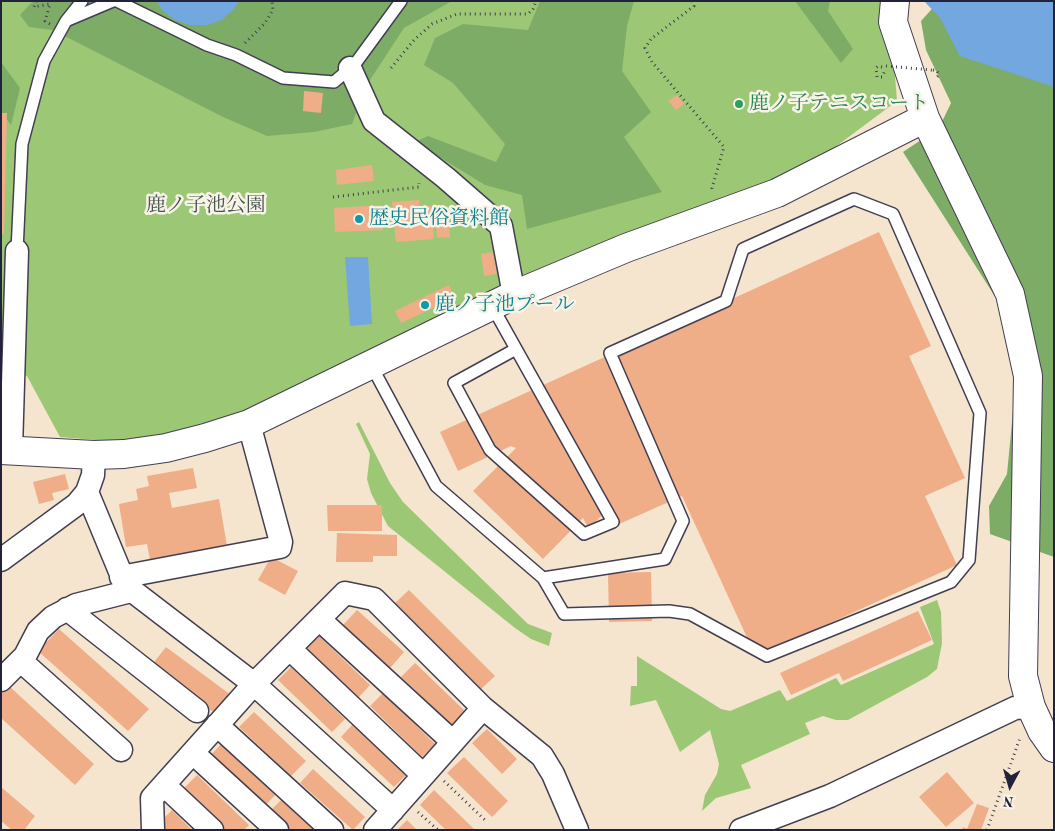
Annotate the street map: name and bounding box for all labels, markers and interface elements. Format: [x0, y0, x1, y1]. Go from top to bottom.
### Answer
place label: 鹿ノ子テニスコート [749, 92, 929, 116]
marker: 鹿ノ子テニスコート [733, 98, 745, 110]
park label: 鹿ノ子池公園 [146, 194, 266, 218]
place label: 歴史民俗資料館 [369, 207, 509, 231]
marker: 歴史民俗資料館 [353, 213, 365, 225]
place label: 鹿ノ子池プール [435, 293, 574, 317]
marker: 鹿ノ子池プール [419, 299, 431, 311]
north arrow [985, 761, 1035, 811]
text: N [1002, 793, 1014, 808]

